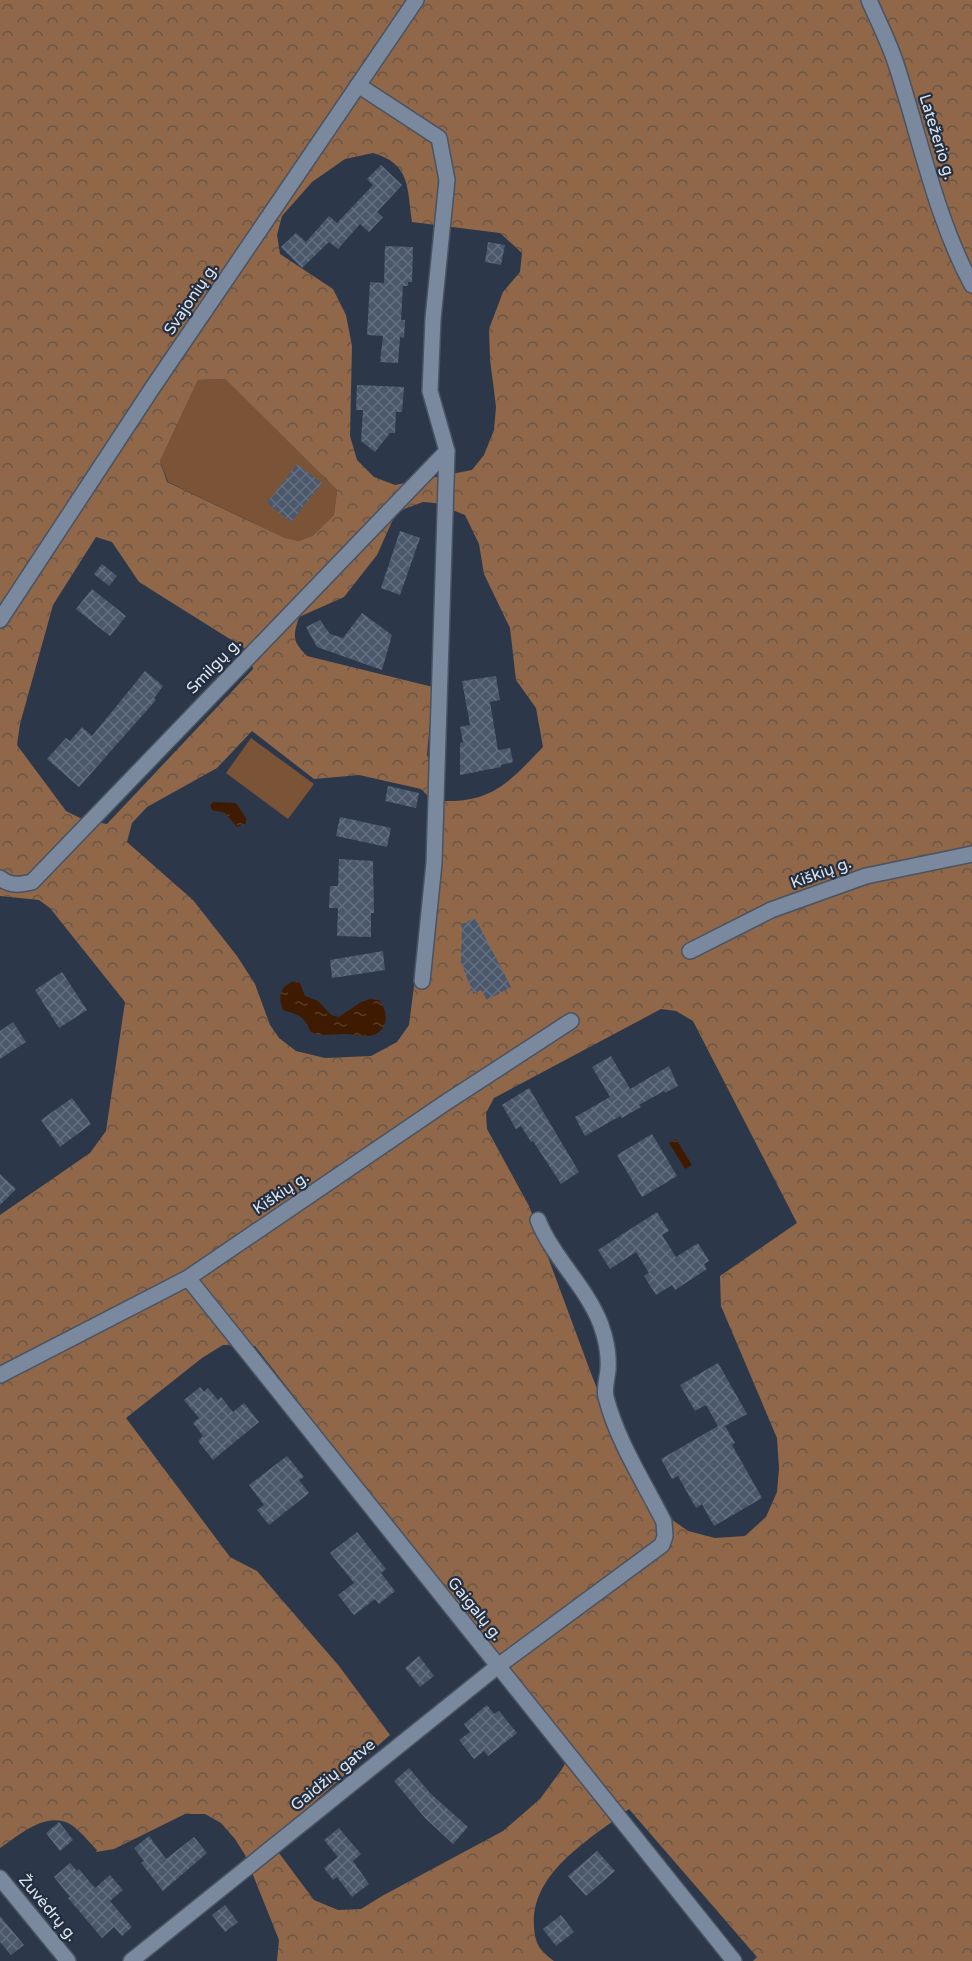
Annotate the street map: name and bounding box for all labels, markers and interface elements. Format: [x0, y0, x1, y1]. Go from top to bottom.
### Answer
street label: Latežerio g. [915, 92, 959, 182]
street label: Svajonių g. [160, 259, 222, 339]
street label: Smilgų g. [182, 634, 246, 698]
street label: Kiškių g. [788, 853, 854, 893]
street label: Kiškių g. [249, 1167, 313, 1219]
street label: Gaigalų g. [443, 1573, 507, 1645]
street label: Gaidžių gatve [287, 1735, 379, 1815]
street label: Žuvėdrų g. [14, 1870, 82, 1946]

